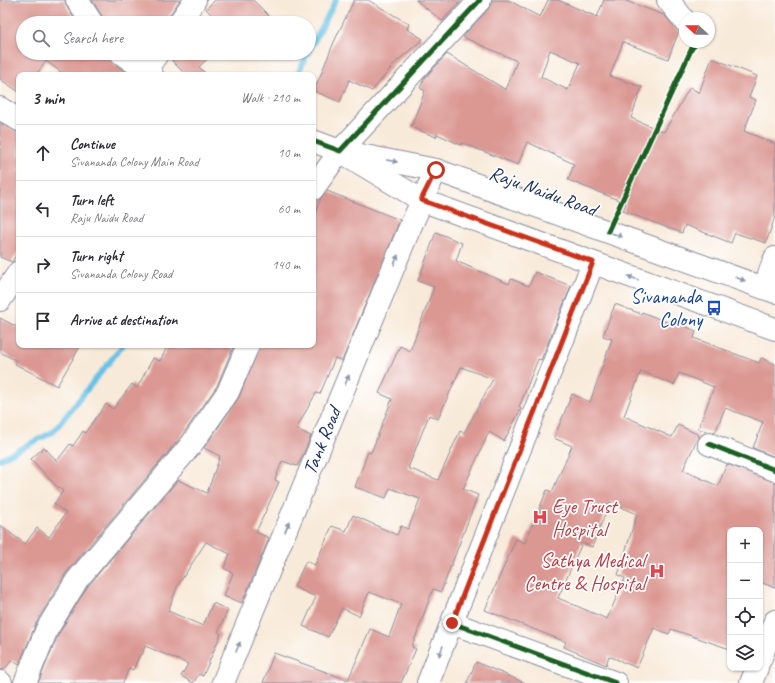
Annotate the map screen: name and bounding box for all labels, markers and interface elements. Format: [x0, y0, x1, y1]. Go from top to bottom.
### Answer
north arrow [679, 12, 715, 48]
search box [16, 16, 316, 60]
icon: search [30, 27, 52, 49]
text: Search here [62, 29, 123, 48]
text: 3 min [32, 88, 65, 109]
text: Walk · 210 m [241, 90, 300, 106]
text: Continue [70, 135, 115, 154]
icon: ahead [32, 142, 54, 164]
text: 10 m [278, 145, 300, 161]
text: Sivananda Colony Main Road [70, 154, 199, 170]
one-way arrow [386, 159, 398, 165]
street label: Raju Naidu Road [486, 160, 603, 223]
route start [427, 161, 445, 179]
text: Turn left [70, 191, 113, 210]
icon: left [32, 198, 54, 220]
text: 60 m [278, 201, 300, 217]
text: Raju Naidu Road [70, 210, 143, 226]
one-way arrow [612, 232, 624, 238]
text: Turn right [70, 247, 123, 266]
icon: right [32, 254, 54, 276]
one-way arrow [394, 254, 400, 266]
text: 140 m [272, 257, 300, 273]
text: Sivananda Colony Road [70, 266, 172, 282]
one-way arrow [627, 274, 639, 280]
one-way arrow [734, 276, 746, 282]
place label: Sivananda Colony [631, 284, 704, 332]
bus stop icon: Sivananda Colony [705, 299, 723, 317]
icon: arrive [32, 310, 54, 332]
text: Arrive at destination [70, 311, 177, 330]
one-way arrow [344, 375, 350, 386]
street label: Tank Road [297, 401, 348, 478]
place label: Eye Trust Hospital [552, 494, 619, 542]
hospital icon: Eye Trust Hospital [531, 508, 549, 526]
one-way arrow [284, 521, 290, 532]
map controls [727, 527, 763, 671]
button: + [727, 527, 763, 563]
place label: Sathya Medical Centre & Hospital [524, 548, 649, 596]
hospital icon: Sathya Medical Centre & Hospital [648, 562, 666, 580]
button: − [727, 563, 763, 599]
button: locate [727, 599, 763, 635]
route end [443, 614, 461, 632]
button: layers [727, 635, 763, 671]
one-way arrow [235, 640, 241, 652]
one-way arrow [437, 645, 443, 657]

